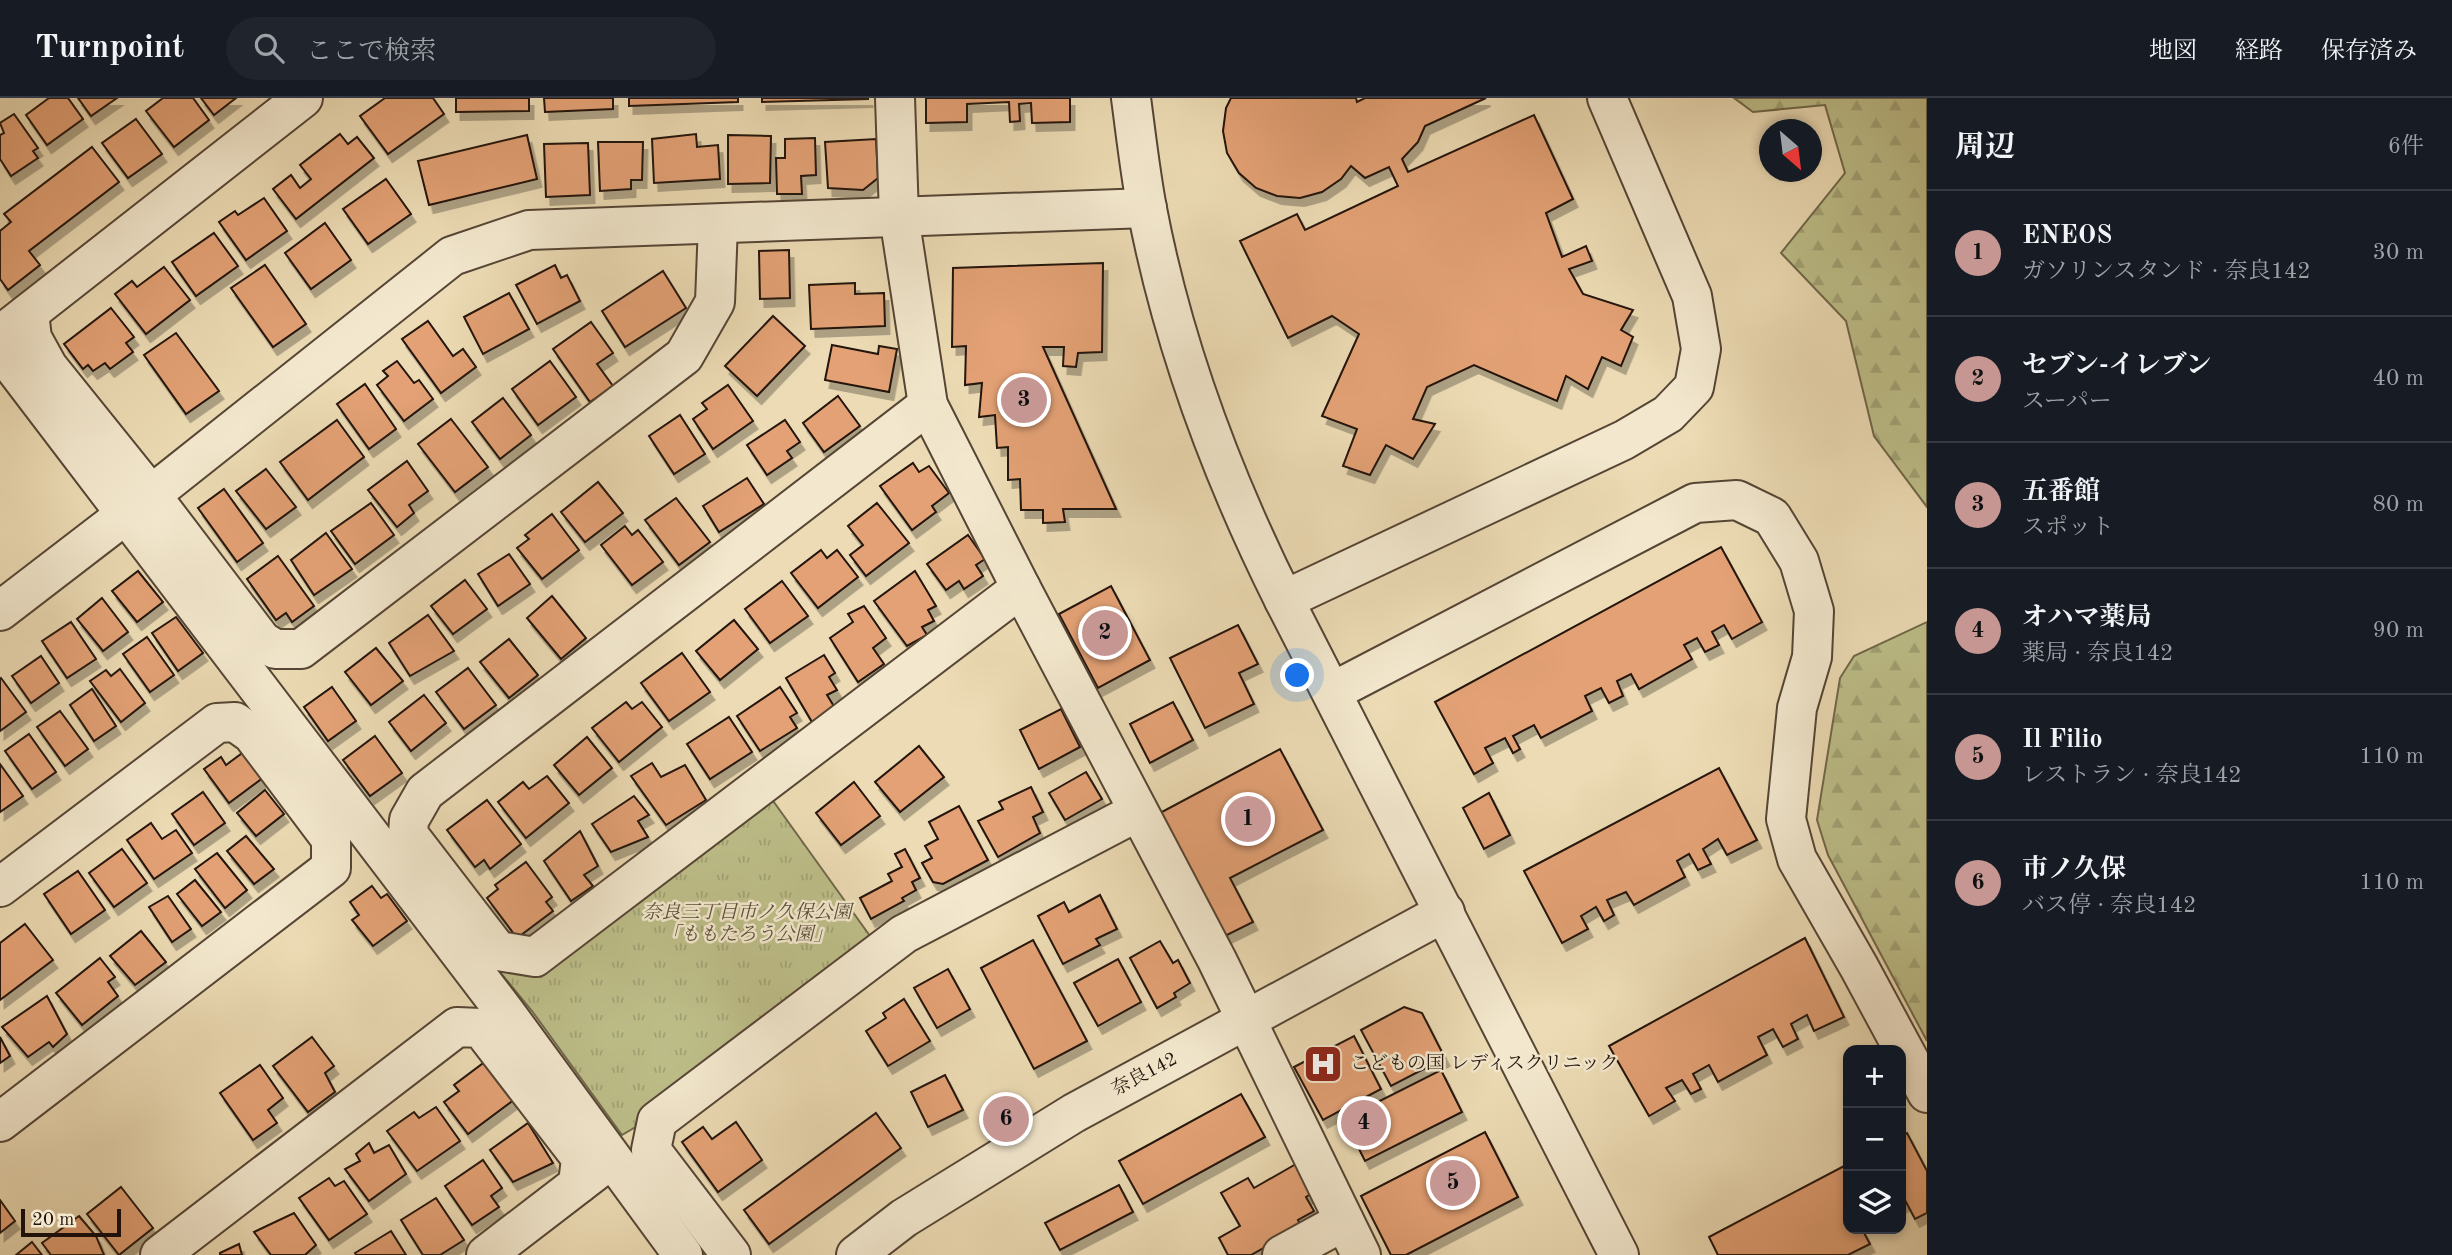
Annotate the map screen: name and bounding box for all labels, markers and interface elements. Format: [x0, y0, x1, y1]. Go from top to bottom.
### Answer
search box [226, 17, 716, 80]
icon: search [250, 29, 288, 67]
text: Turnpoint [35, 32, 184, 65]
text: ここで検索 [306, 39, 436, 65]
text: 地図 [2149, 40, 2197, 64]
text: 経路 [2235, 40, 2283, 64]
text: 保存済み [2321, 40, 2417, 64]
north arrow [1759, 119, 1822, 182]
text: 周辺 [1955, 133, 2015, 163]
text: 6件 [2388, 135, 2424, 158]
text: ENEOS [2022, 223, 2112, 249]
text: 1 [1971, 241, 1985, 264]
text: 30 m [2373, 241, 2424, 264]
text: ガソリンスタンド · 奈良142 [2022, 260, 2311, 283]
text: セブン-イレブン [2022, 353, 2212, 379]
text: 2 [1971, 367, 1985, 390]
text: 40 m [2373, 367, 2424, 390]
pin: 3 [1001, 374, 1047, 426]
text: スーパー [2022, 390, 2112, 413]
text: 五番館 [2022, 479, 2100, 505]
text: 3 [1971, 493, 1985, 516]
text: 80 m [2373, 493, 2424, 516]
text: スポット [2022, 516, 2114, 539]
text: オハマ薬局 [2022, 605, 2151, 631]
pin: 2 [1082, 607, 1128, 659]
text: 4 [1971, 619, 1985, 642]
text: 90 m [2373, 619, 2424, 642]
text: 薬局 · 奈良142 [2022, 642, 2173, 665]
your location [1280, 658, 1314, 692]
text: Il Filio [2022, 727, 2103, 753]
text: 5 [1971, 745, 1985, 768]
text: 110 m [2359, 745, 2424, 768]
text: レストラン · 奈良142 [2022, 764, 2242, 787]
pin: 1 [1225, 793, 1271, 845]
text: 市ノ久保 [2022, 857, 2126, 883]
text: 6 [1971, 871, 1985, 894]
text: 110 m [2359, 871, 2424, 894]
text: バス停 · 奈良142 [2022, 894, 2196, 917]
park label: 奈良三丁目市ノ久保公園 「ももたろう公園」 [642, 902, 854, 945]
hospital icon: こどもの国 レディスクリニック [1302, 1043, 1344, 1085]
map controls [1843, 1045, 1906, 1234]
button: + [1843, 1045, 1906, 1108]
street label: 奈良142 [1108, 1048, 1181, 1100]
place label: こどもの国 レディスクリニック [1350, 1053, 1619, 1074]
pin: 6 [983, 1093, 1029, 1145]
pin: 4 [1341, 1097, 1387, 1149]
button: − [1843, 1108, 1906, 1171]
pin: 5 [1430, 1157, 1476, 1209]
button: layers [1843, 1171, 1906, 1234]
scale bar [21, 1206, 121, 1238]
text: 20 m [32, 1211, 74, 1230]

